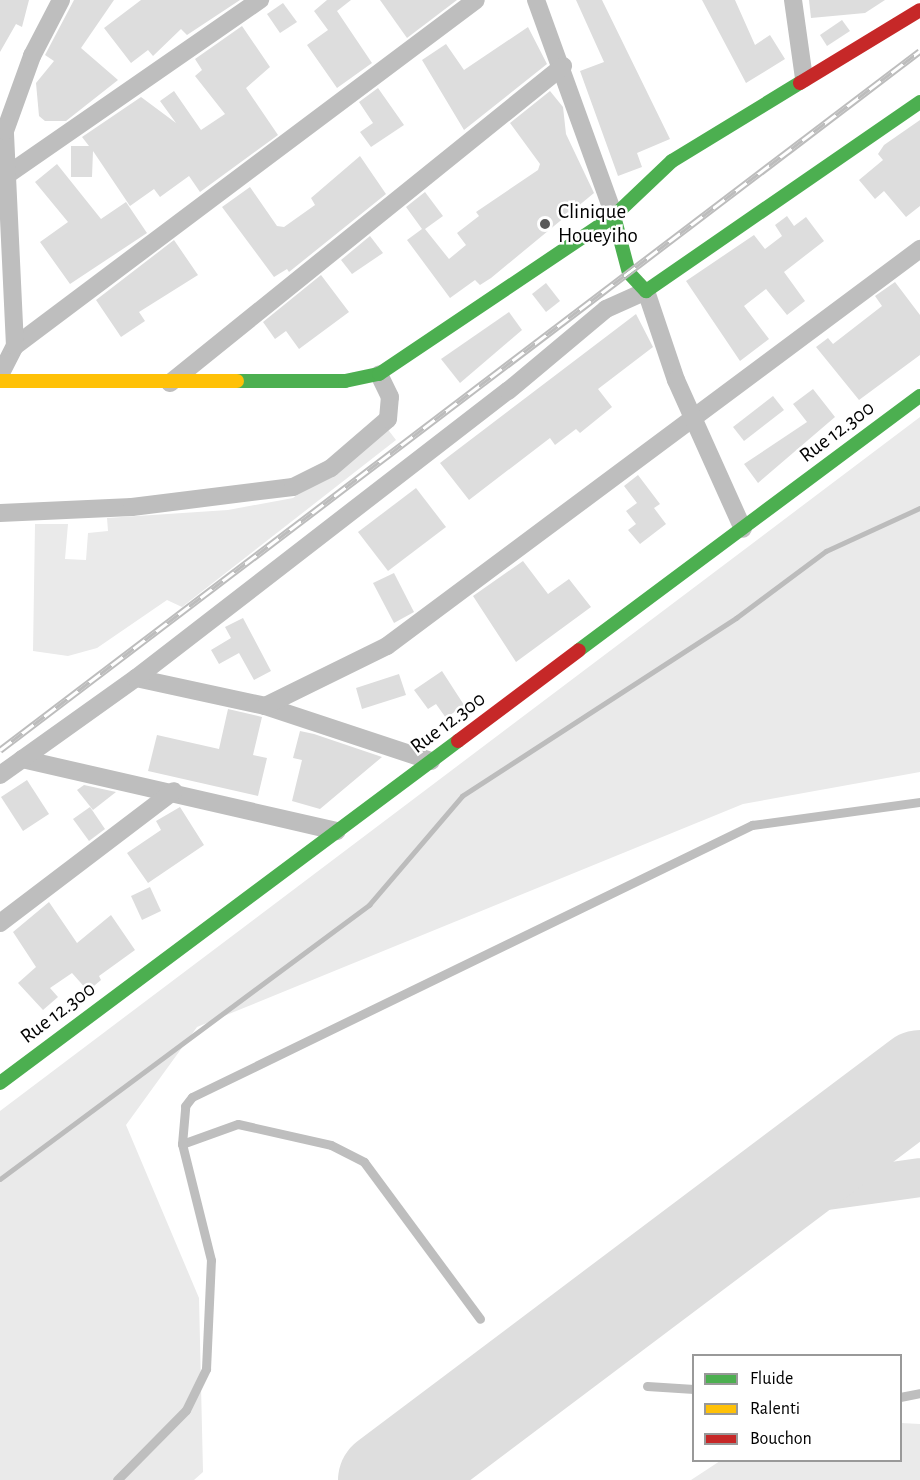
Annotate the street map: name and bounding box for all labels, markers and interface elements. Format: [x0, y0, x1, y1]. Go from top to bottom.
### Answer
place label: Clinique Houeyiho [558, 199, 638, 249]
marker: Clinique Houeyiho [536, 215, 554, 233]
street label: Rue 12.300 [794, 396, 880, 468]
street label: Rue 12.300 [405, 687, 491, 759]
street label: Rue 12.300 [15, 977, 101, 1049]
legend [692, 1354, 902, 1462]
text: Fluide [750, 1370, 793, 1388]
text: Ralenti [750, 1400, 800, 1418]
text: Bouchon [750, 1430, 812, 1448]

